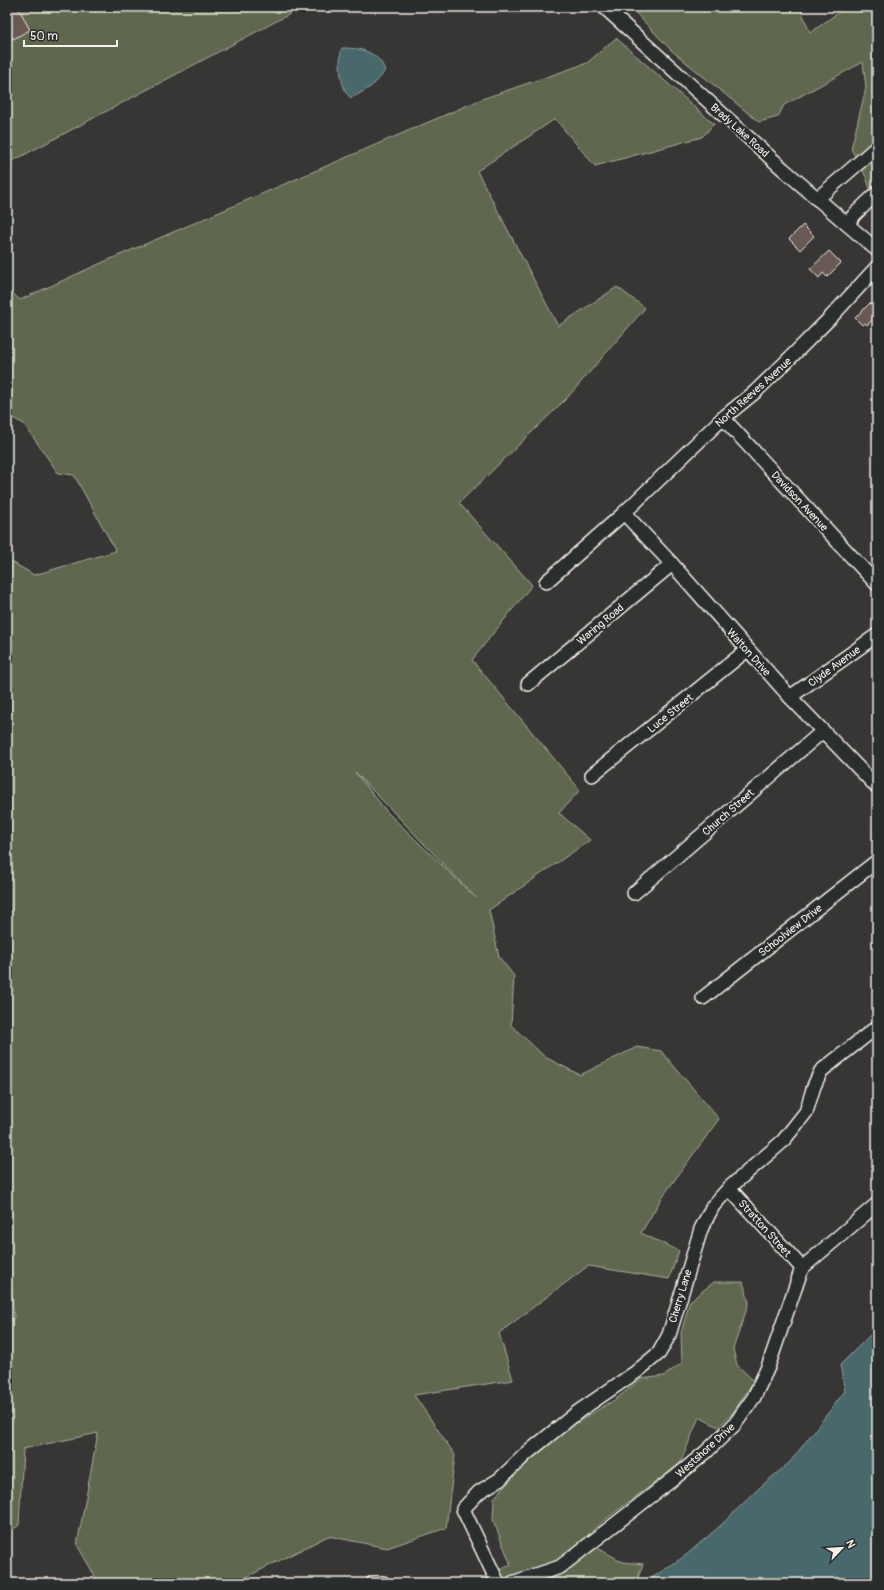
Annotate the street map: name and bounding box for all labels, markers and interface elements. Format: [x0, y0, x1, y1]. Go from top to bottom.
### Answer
scale bar [24, 22, 117, 48]
text: 50 m [30, 29, 58, 44]
street label: Brady Lake Road [708, 101, 772, 160]
street label: North Reeves Avenue [713, 354, 795, 430]
street label: Davidson Avenue [768, 469, 831, 535]
street label: Waring Road [574, 601, 626, 648]
street label: Walton Drive [724, 626, 774, 679]
street label: Clyde Avenue [806, 643, 863, 690]
street label: Luce Street [645, 691, 696, 736]
street label: Church Street [700, 786, 757, 838]
street label: Schoolview Drive [756, 901, 825, 959]
street label: Stratton Street [735, 1197, 794, 1260]
street label: Cherry Lane [666, 1267, 695, 1324]
street label: Westshore Drive [673, 1420, 738, 1480]
north arrow [822, 1528, 862, 1568]
text: N [843, 1538, 858, 1551]

